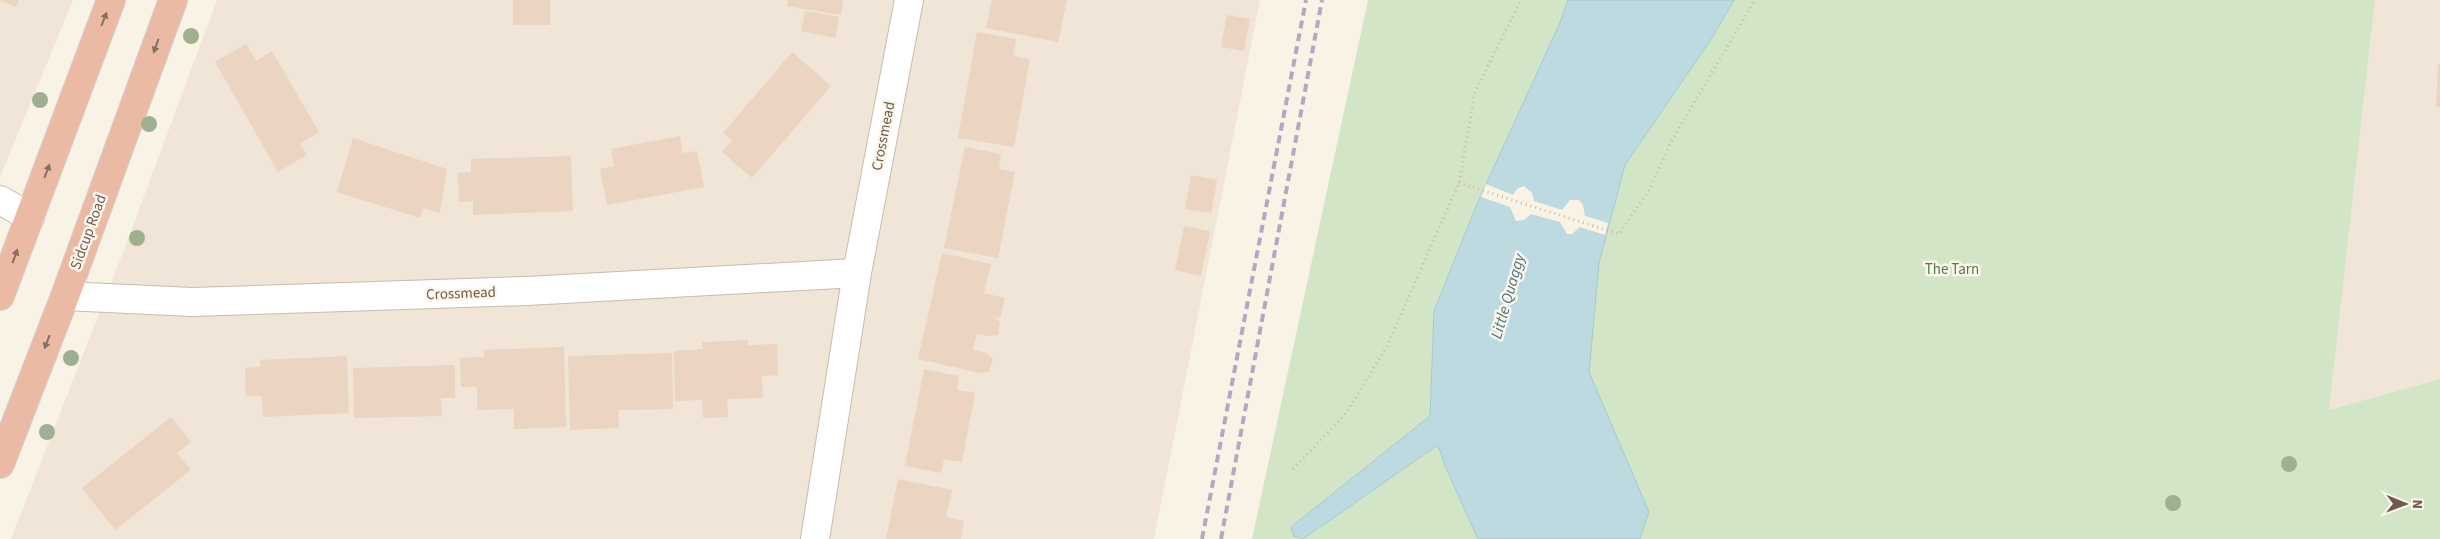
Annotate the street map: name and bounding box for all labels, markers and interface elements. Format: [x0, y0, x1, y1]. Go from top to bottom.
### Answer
one-way arrow [100, 11, 108, 26]
one-way arrow [152, 39, 160, 54]
street label: Crossmead [867, 100, 900, 172]
one-way arrow [43, 163, 51, 178]
street label: Sidcup Road [65, 192, 112, 273]
one-way arrow [12, 249, 19, 264]
water label: Little Quaggy [1485, 250, 1531, 341]
park label: The Tarn [1925, 259, 1979, 280]
street label: Crossmead [426, 282, 496, 305]
one-way arrow [43, 334, 50, 349]
north arrow [2380, 479, 2430, 529]
text: N [2407, 499, 2427, 509]

